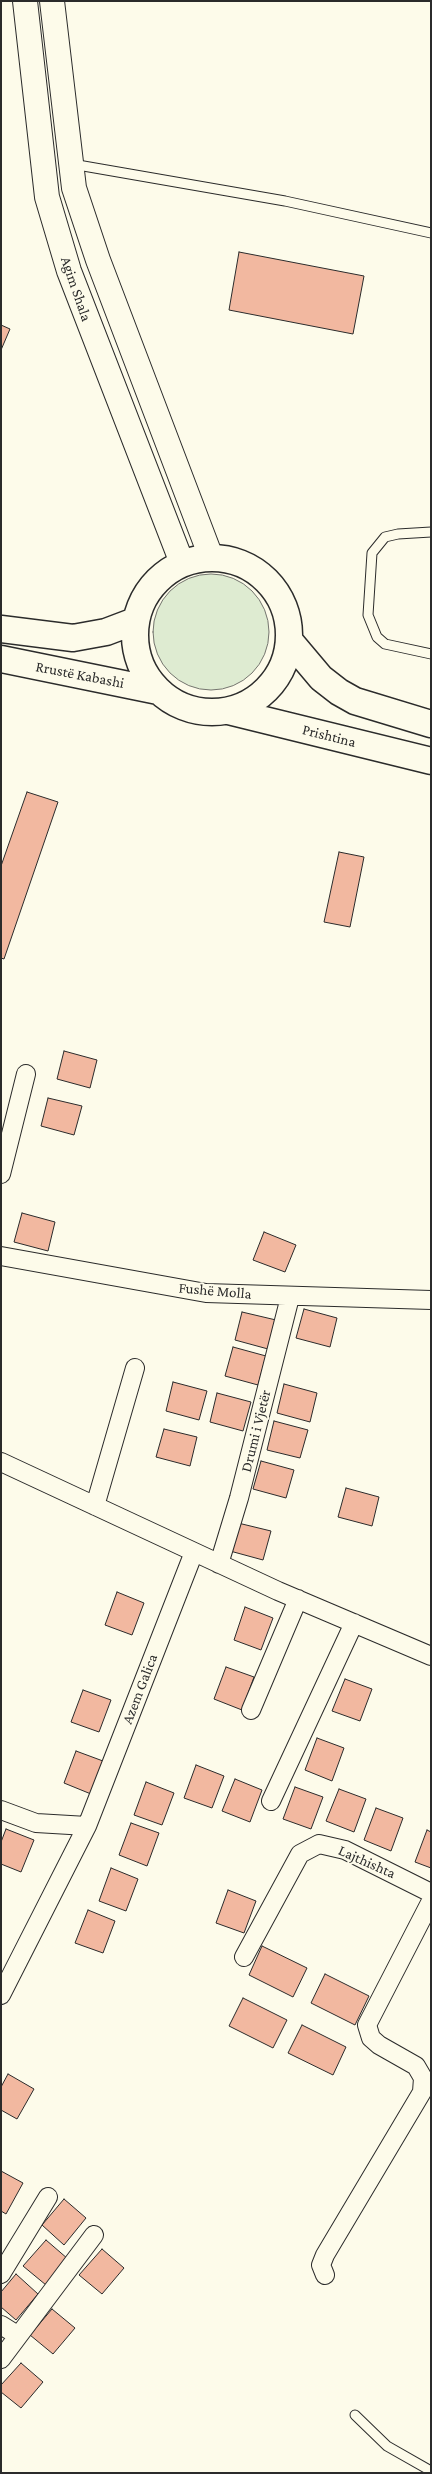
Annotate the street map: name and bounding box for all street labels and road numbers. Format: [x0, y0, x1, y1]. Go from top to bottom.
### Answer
street label: Agim Shala [57, 254, 95, 324]
street label: Rrustë Kabashi [34, 658, 126, 692]
street label: Prishtina [300, 721, 358, 751]
street label: Fushë Molla [178, 1279, 252, 1303]
street label: Drumi i Vjetër [237, 1388, 275, 1474]
street label: Azem Galica [118, 1651, 162, 1727]
street label: Lajthishta [336, 1841, 398, 1883]

